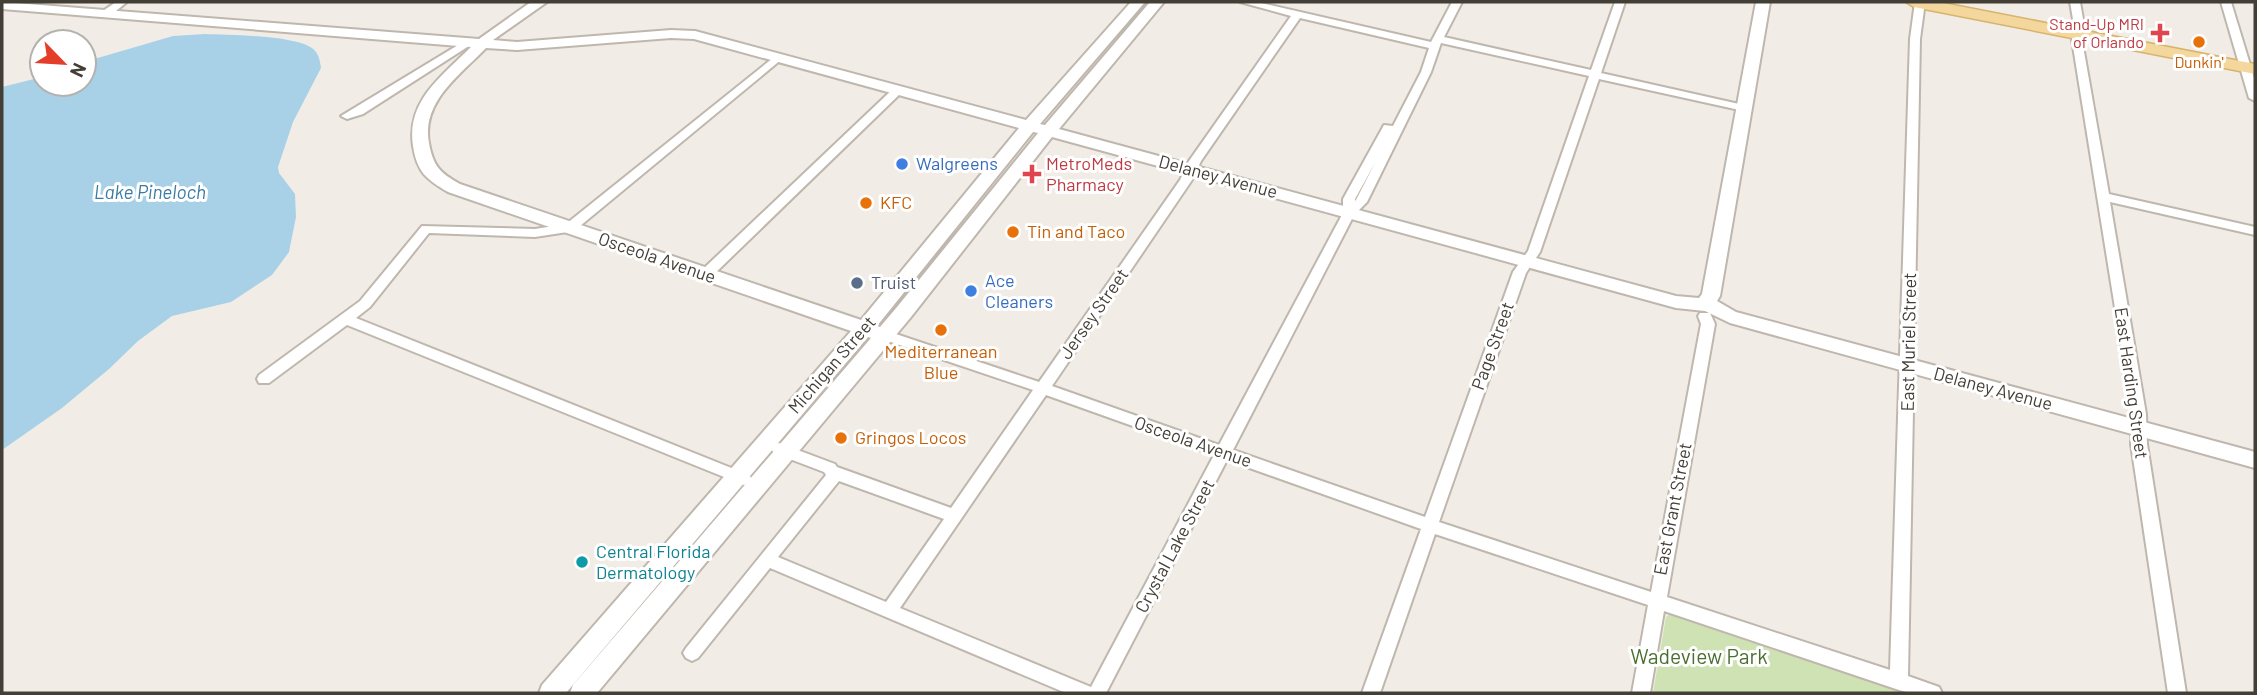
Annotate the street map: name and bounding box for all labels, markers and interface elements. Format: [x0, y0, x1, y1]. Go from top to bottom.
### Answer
place label: Stand-Up MRI of Orlando [2049, 14, 2144, 51]
marker: Stand-Up MRI of Orlando [2150, 23, 2170, 43]
north arrow [28, 28, 98, 98]
marker: Dunkin' [2191, 34, 2207, 50]
place label: Dunkin' [2174, 52, 2224, 71]
text: N [66, 60, 92, 81]
street label: Delaney Avenue [1156, 150, 1280, 202]
place label: Walgreens [916, 152, 998, 174]
place label: MetroMeds Pharmacy [1046, 152, 1132, 195]
marker: Walgreens [894, 156, 910, 172]
marker: MetroMeds Pharmacy [1024, 166, 1040, 182]
water label: Lake Pineloch [94, 180, 206, 203]
place label: KFC [880, 191, 912, 213]
marker: KFC [858, 195, 874, 211]
place label: Tin and Taco [1027, 220, 1125, 242]
marker: Tin and Taco [1005, 224, 1021, 240]
street label: Osceola Avenue [596, 227, 719, 287]
street label: Jersey Street [1054, 264, 1132, 363]
place label: Ace Cleaners [985, 269, 1053, 312]
place label: Truist [871, 271, 916, 293]
street label: East Muriel Street [1896, 272, 1920, 412]
marker: Truist [849, 275, 865, 291]
marker: Ace Cleaners [963, 283, 979, 299]
street label: Page Street [1466, 299, 1518, 393]
street label: East Harding Street [2110, 306, 2154, 460]
street label: Michigan Street [783, 311, 880, 418]
marker: Mediterranean Blue [933, 322, 949, 338]
place label: Mediterranean Blue [884, 340, 998, 383]
street label: Delaney Avenue [1931, 362, 2055, 414]
street label: Osceola Avenue [1132, 411, 1255, 471]
place label: Gringos Locos [855, 426, 966, 448]
marker: Gringos Locos [833, 430, 849, 446]
street label: East Grant Street [1648, 441, 1696, 577]
street label: Crystal Lake Street [1130, 475, 1219, 616]
place label: Central Florida Dermatology [596, 540, 711, 583]
marker: Central Florida Dermatology [574, 554, 590, 570]
park label: Wadeview Park [1630, 643, 1768, 668]

